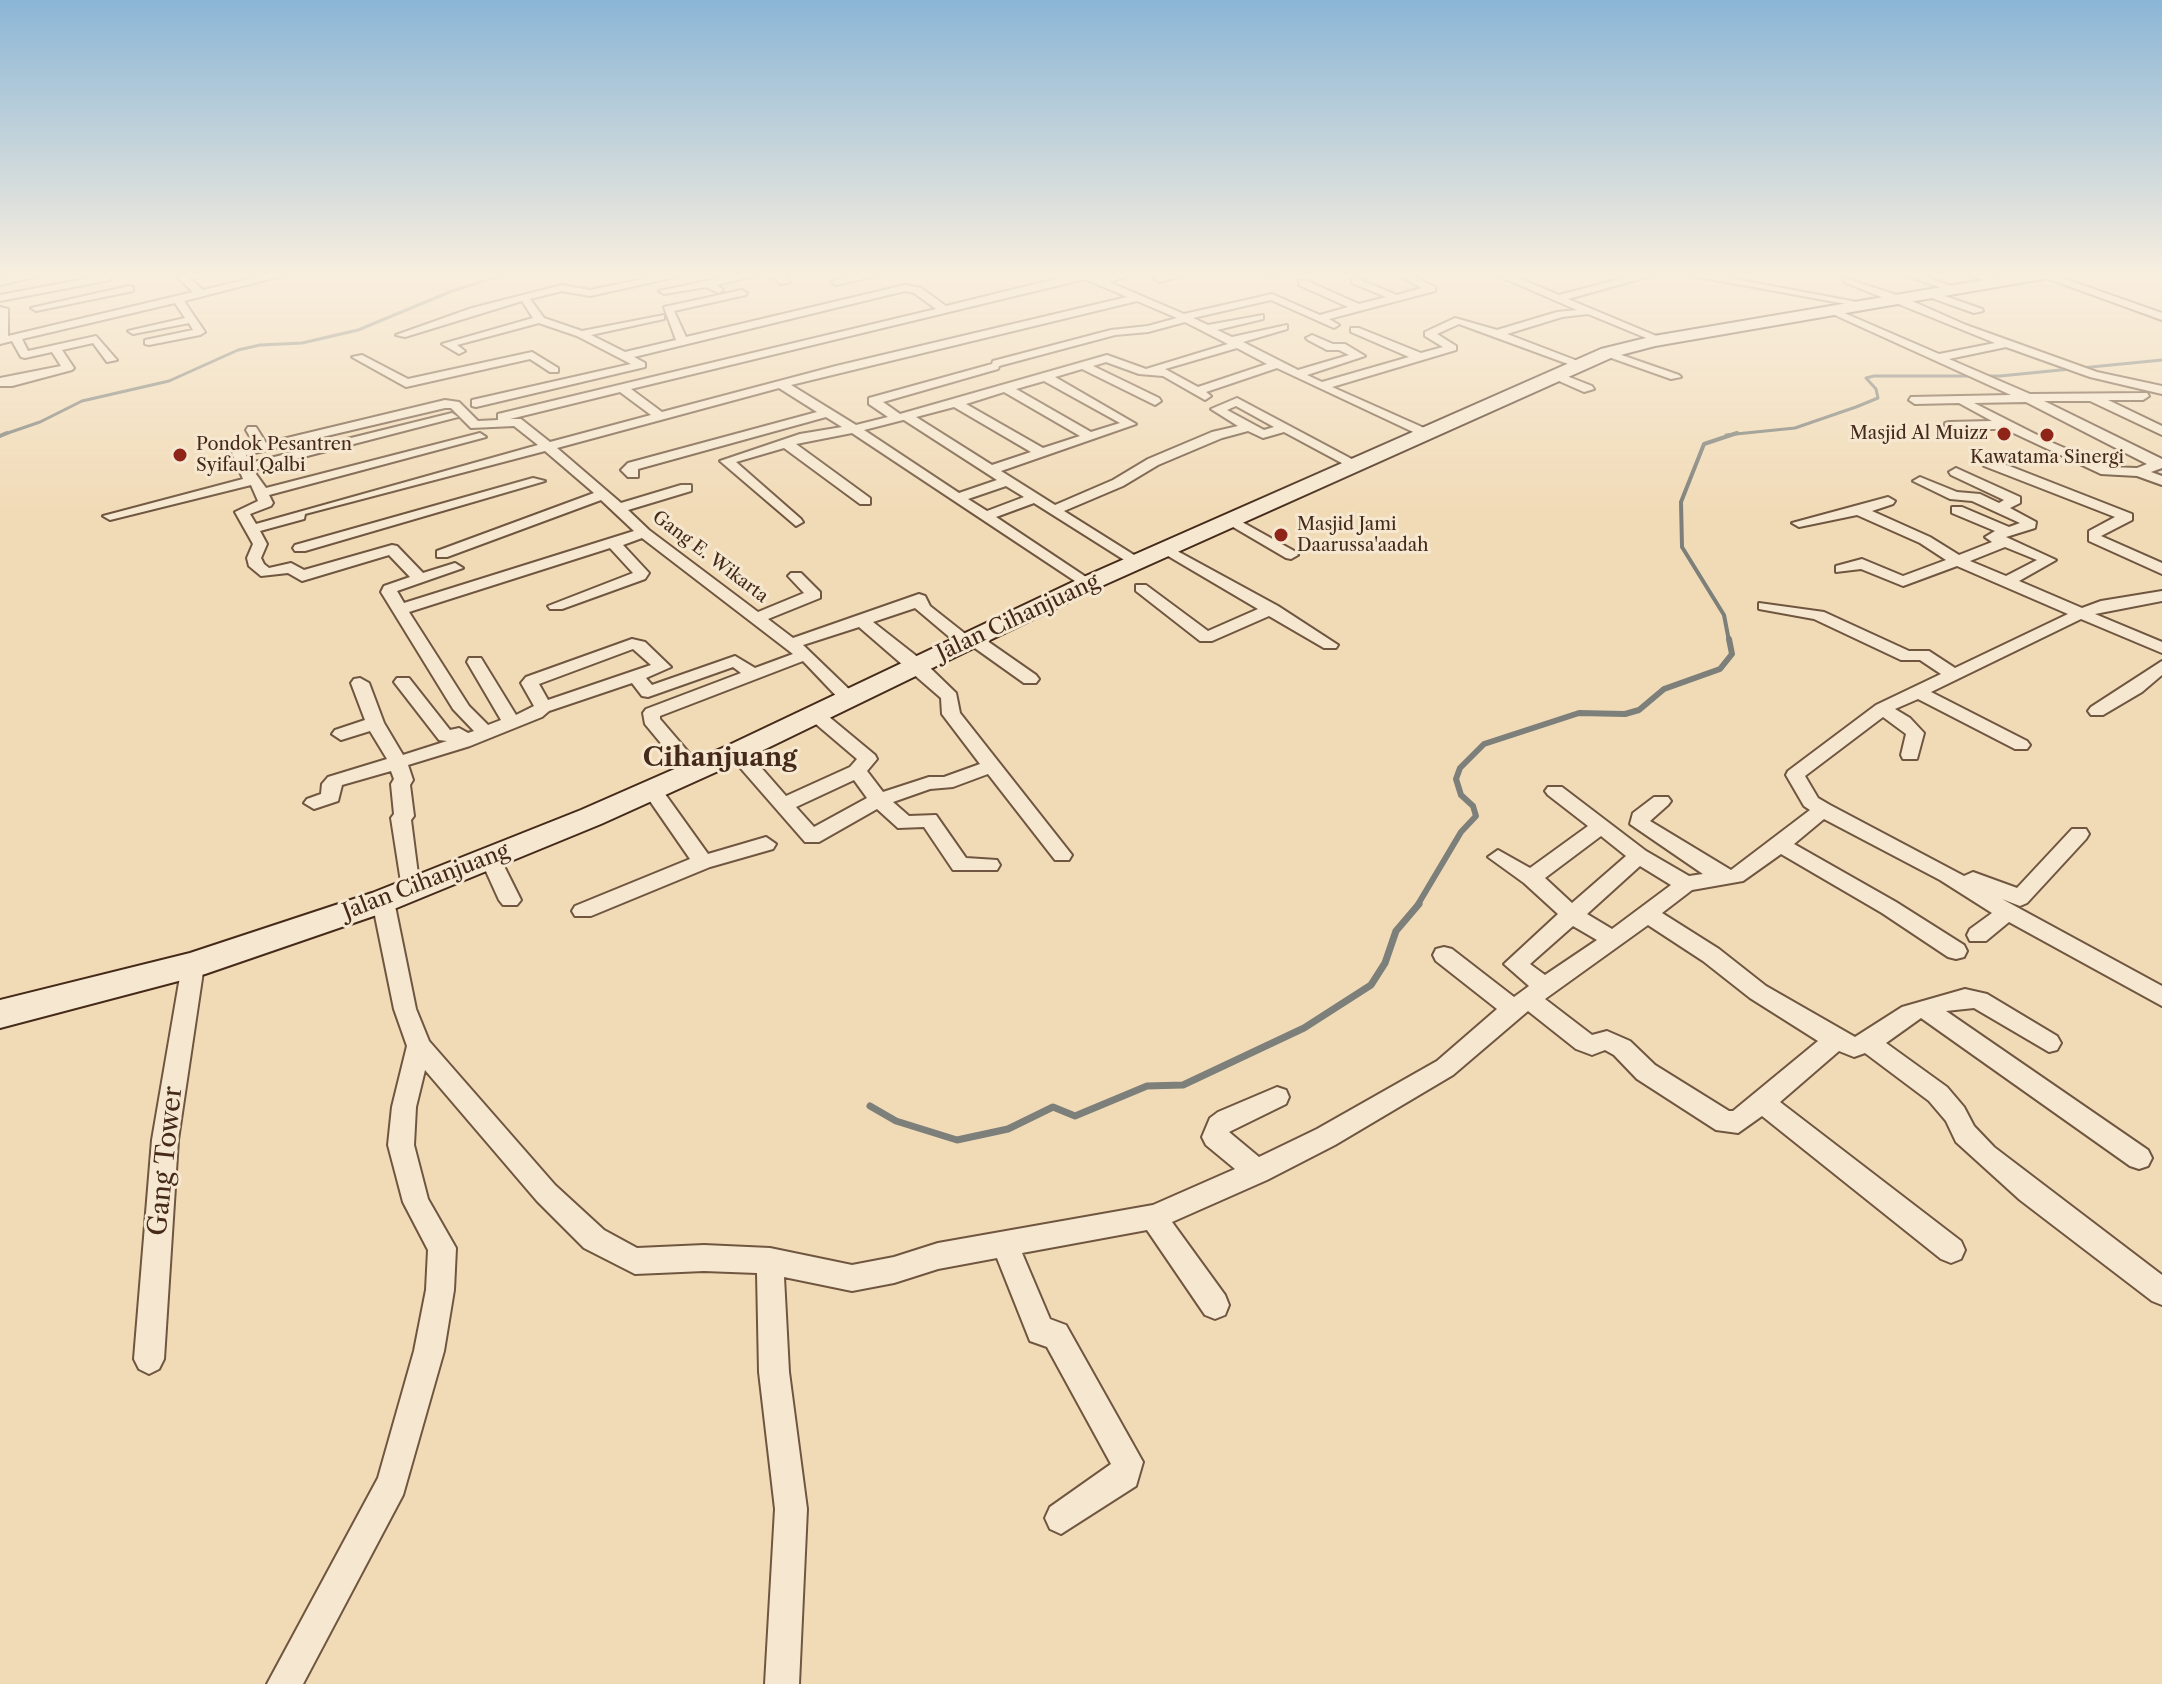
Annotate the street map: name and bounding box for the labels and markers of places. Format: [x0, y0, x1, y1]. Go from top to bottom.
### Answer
place label: Masjid Al Muizz [1850, 423, 1988, 445]
marker: Masjid Al Muizz [1995, 425, 2013, 443]
marker: Kawatama Sinergi [2038, 426, 2056, 444]
place label: Pondok Pesantren Syifaul Qalbi [196, 434, 352, 476]
marker: Pondok Pesantren Syifaul Qalbi [171, 446, 189, 464]
place label: Kawatama Sinergi [1970, 447, 2124, 469]
place label: Masjid Jami Daarussa'aadah [1297, 514, 1429, 556]
marker: Masjid Jami Daarussa'aadah [1272, 526, 1290, 544]

